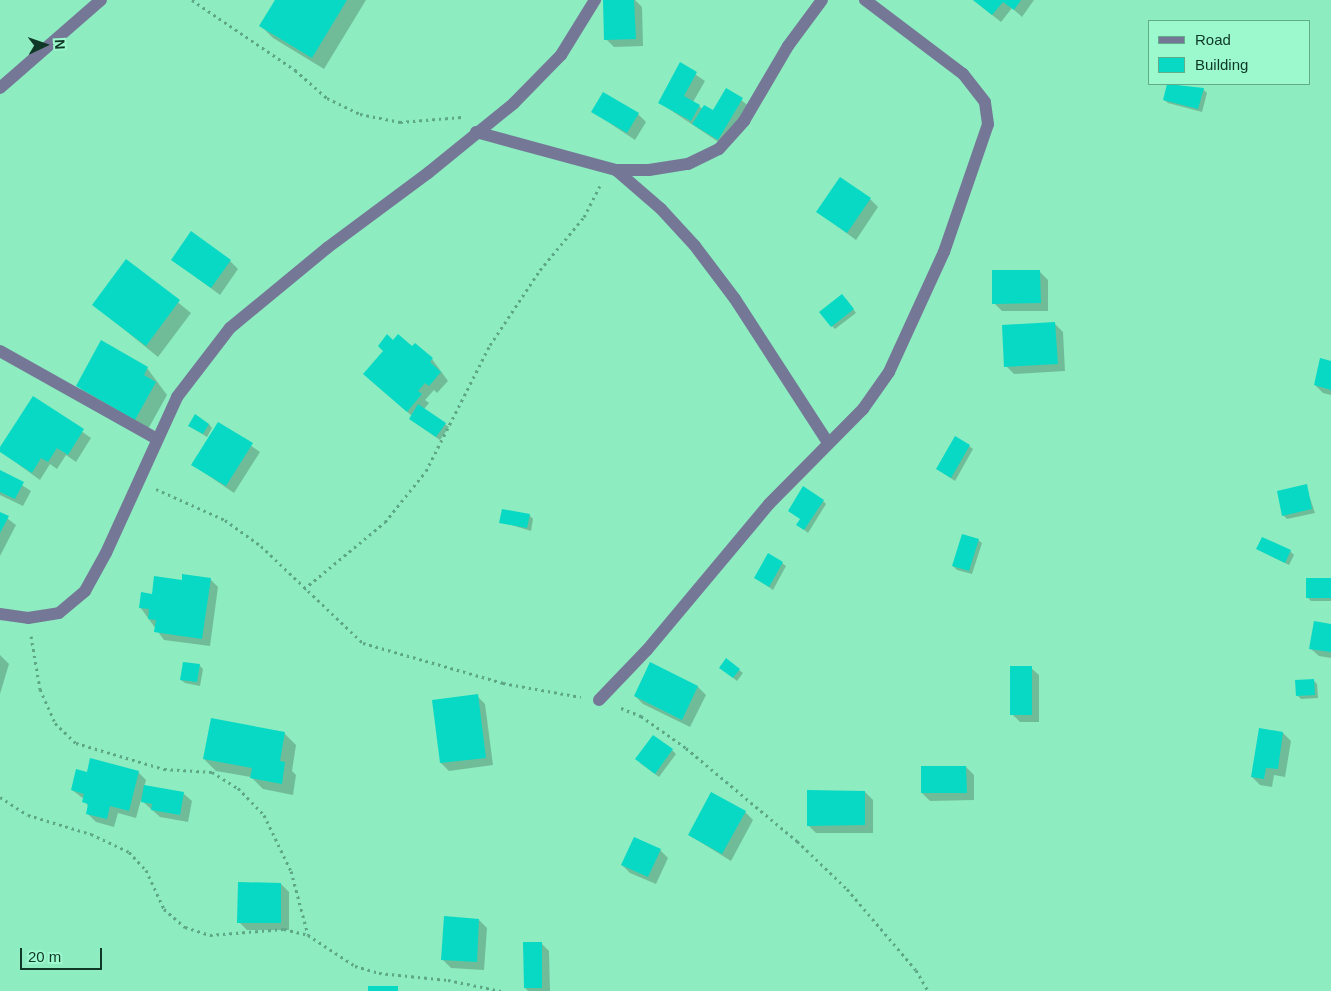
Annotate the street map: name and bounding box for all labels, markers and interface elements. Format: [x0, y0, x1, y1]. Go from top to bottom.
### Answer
north arrow [20, 20, 70, 70]
legend [1148, 20, 1311, 85]
text: Road [1195, 31, 1231, 48]
text: N [52, 39, 68, 50]
text: Building [1195, 56, 1248, 73]
scale bar [22, 938, 105, 970]
text: 20 m [28, 948, 61, 965]

